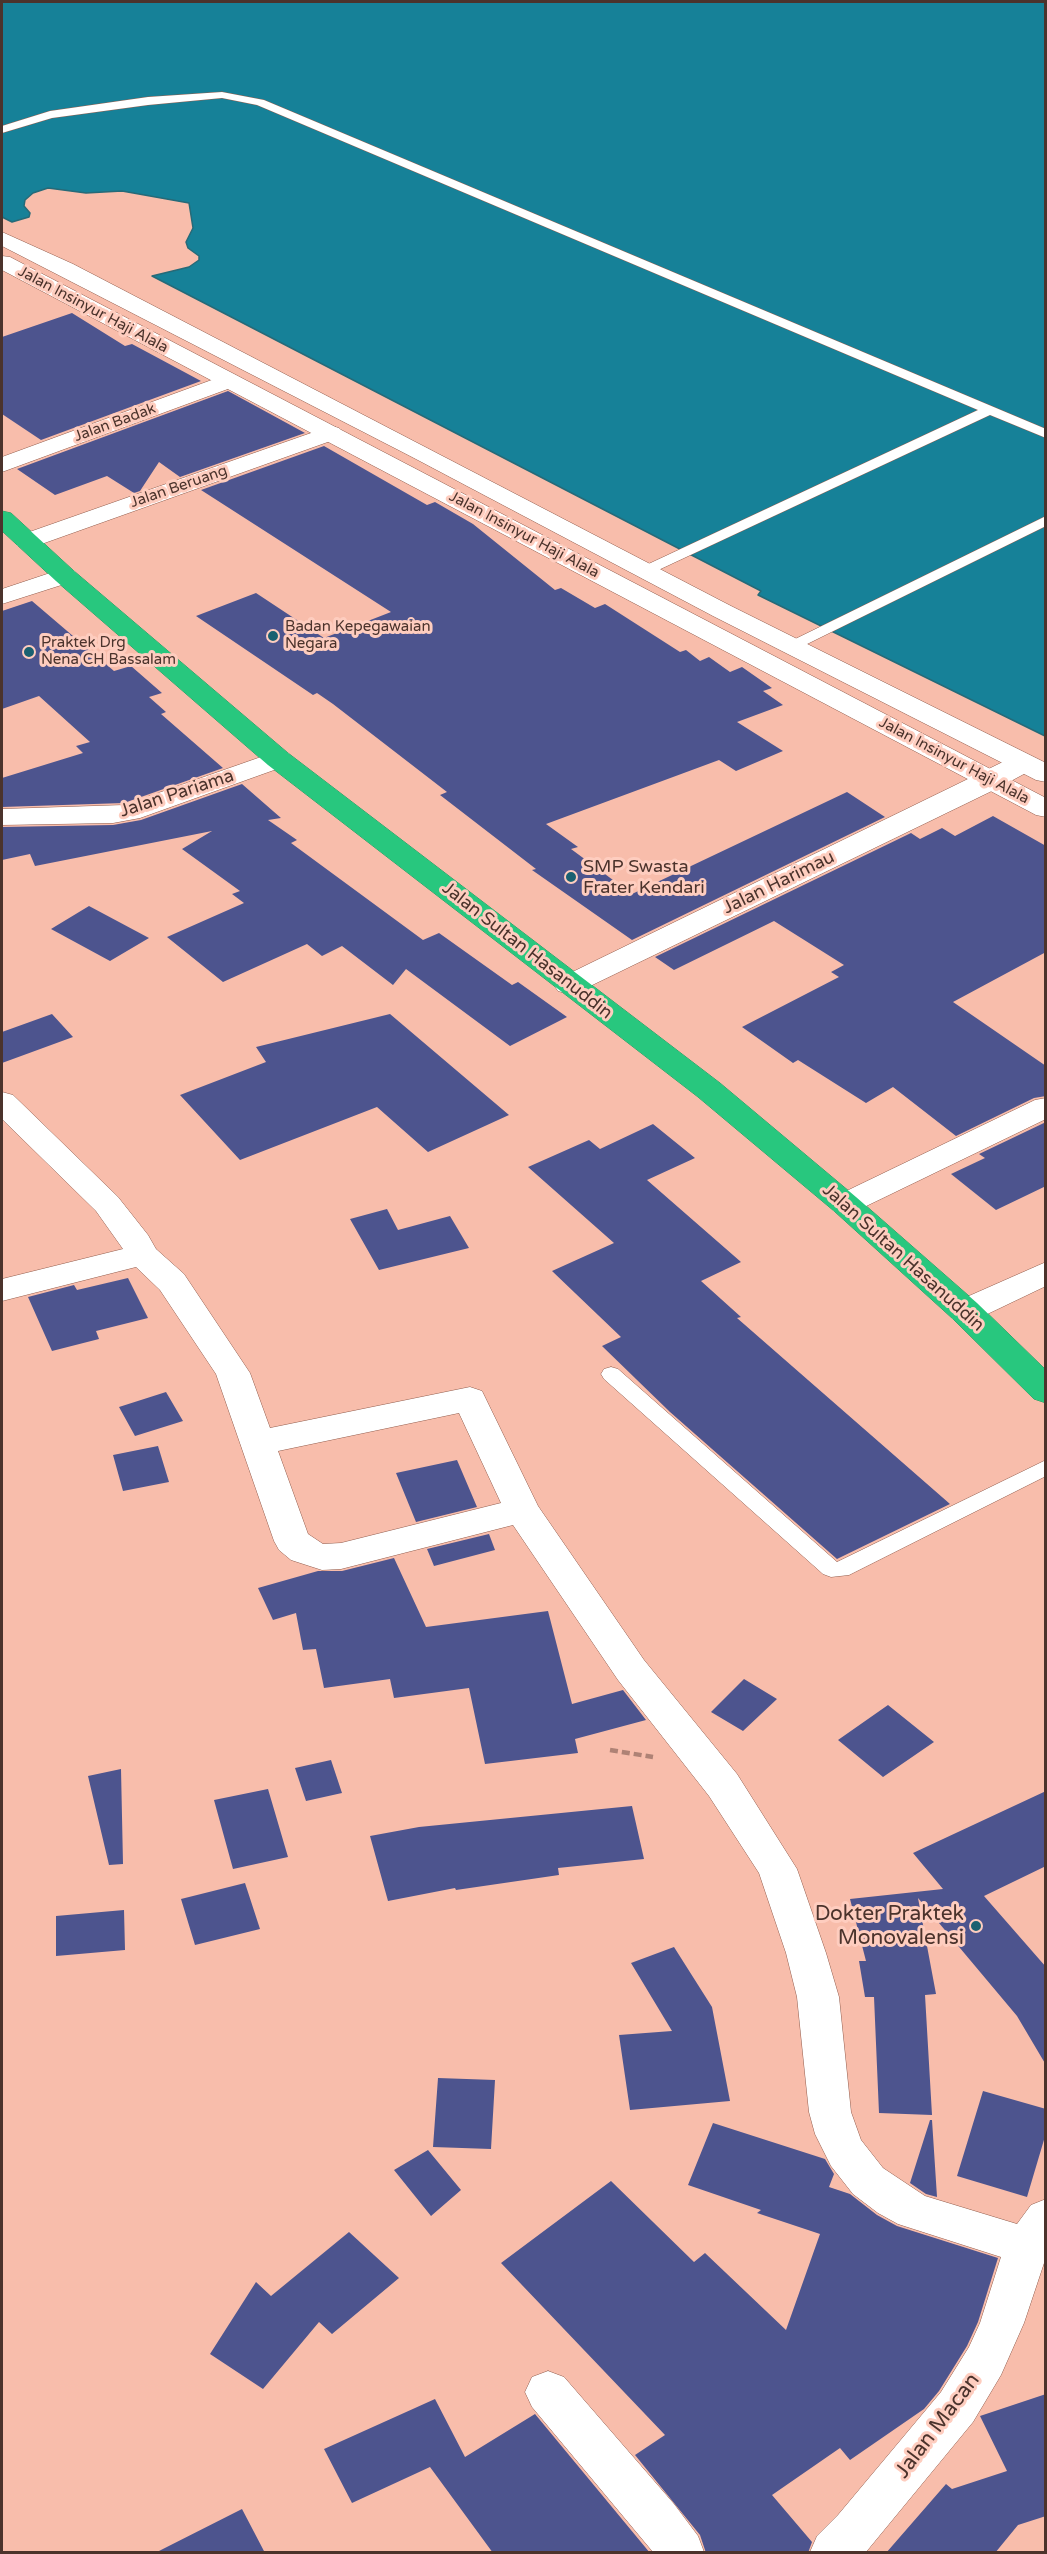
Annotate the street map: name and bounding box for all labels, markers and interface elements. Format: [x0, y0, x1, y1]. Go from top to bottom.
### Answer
street label: Jalan Insinyur Haji Alala [15, 263, 171, 357]
street label: Jalan Badak [72, 400, 158, 446]
street label: Jalan Beruang [128, 462, 230, 512]
street label: Jalan Insinyur Haji Alala [446, 488, 602, 582]
place label: Badan Kepegawaian Negara [285, 618, 431, 653]
marker: Badan Kepegawaian Negara [266, 629, 280, 643]
place label: Praktek Drg Nena CH Bassalam [41, 634, 176, 669]
marker: Praktek Drg Nena CH Bassalam [22, 645, 36, 659]
street label: Jalan Insinyur Haji Alala [876, 714, 1032, 808]
street label: Jalan Pariama [117, 765, 237, 823]
street label: Jalan Harimau [720, 847, 838, 919]
place label: SMP Swasta Frater Kendari [583, 856, 705, 898]
marker: SMP Swasta Frater Kendari [564, 870, 578, 884]
street label: Jalan Sultan Hasanuddin [438, 878, 616, 1024]
street label: Jalan Sultan Hasanuddin [818, 1180, 988, 1336]
place label: Dokter Praktek Monovalensi [815, 1901, 964, 1951]
marker: Dokter Praktek Monovalensi [969, 1919, 983, 1933]
street label: Jalan Macan [890, 2369, 986, 2483]

